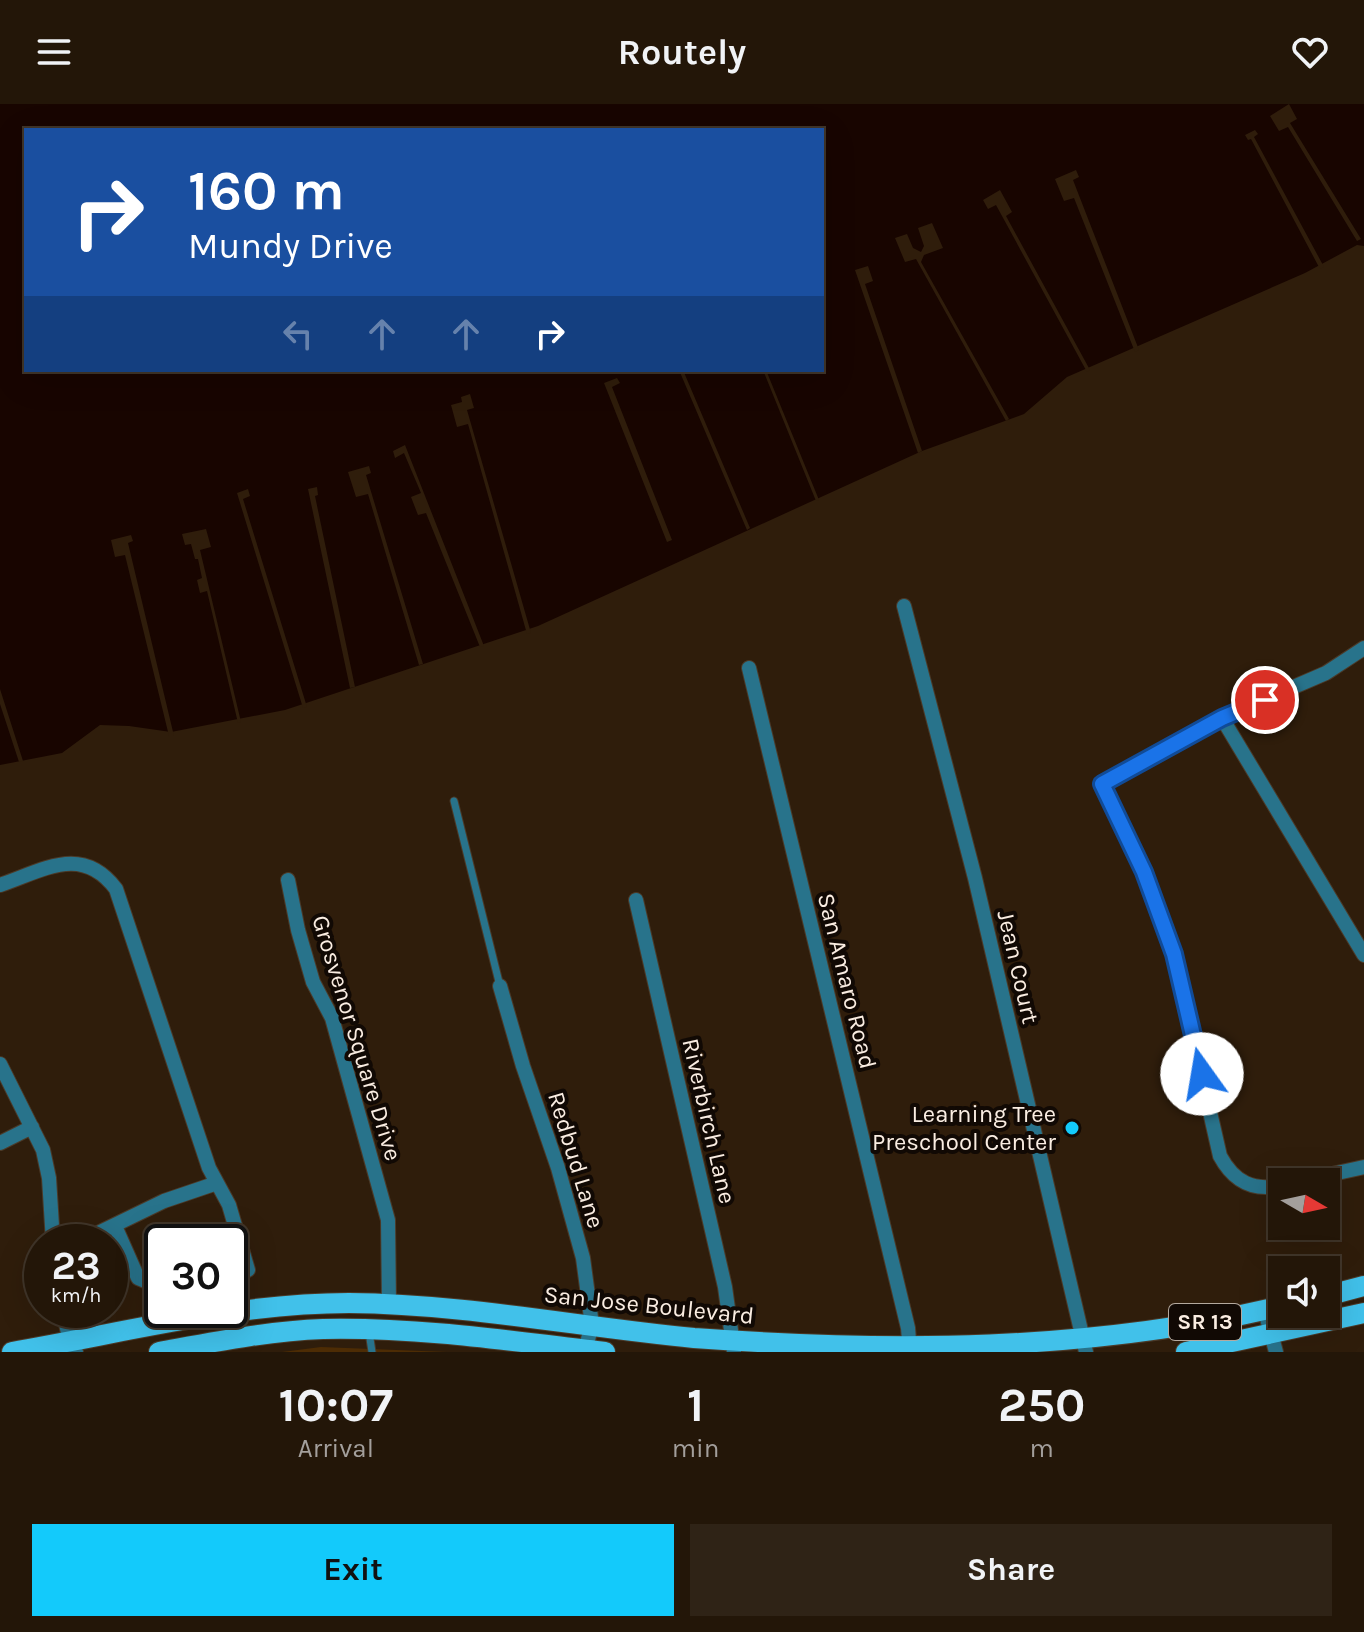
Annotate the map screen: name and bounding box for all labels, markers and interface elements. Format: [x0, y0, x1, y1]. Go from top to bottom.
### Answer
icon: menu [32, 30, 76, 74]
icon: heart [1288, 30, 1332, 74]
text: Routely [618, 31, 746, 73]
text: 160 m [188, 158, 345, 223]
icon: right [56, 160, 160, 264]
text: Mundy Drive [188, 225, 393, 267]
icon: left [276, 312, 320, 356]
icon: ahead [360, 312, 404, 356]
icon: ahead [444, 312, 488, 356]
icon: right [528, 312, 572, 356]
pin [1231, 666, 1299, 734]
icon: arrive [1243, 678, 1287, 722]
street label: San Amaro Road [812, 890, 882, 1072]
street label: Jean Court [991, 908, 1045, 1026]
street label: Grosvenor Square Drive [306, 912, 408, 1164]
position arrow [1160, 1032, 1244, 1116]
street label: Riverbirch Lane [676, 1036, 742, 1206]
street label: Redbud Lane [542, 1088, 610, 1232]
place label: Learning Tree Preschool Center [872, 1100, 1056, 1156]
marker: Learning Tree Preschool Center [1063, 1119, 1081, 1137]
north arrow [1268, 1168, 1340, 1240]
map controls [1268, 1168, 1340, 1328]
speed limit sign: 30 [144, 1224, 248, 1328]
text: 23 [51, 1242, 101, 1289]
button: sound [1268, 1256, 1340, 1328]
street label: San Jose Boulevard [543, 1280, 755, 1330]
text: km/h [51, 1284, 101, 1307]
road number: SR 13 [1169, 1304, 1241, 1340]
text: 10:07 [279, 1377, 393, 1433]
text: 1 [687, 1377, 704, 1433]
text: 250 [998, 1377, 1085, 1433]
text: Arrival [298, 1433, 374, 1464]
text: min [672, 1433, 720, 1464]
text: m [1030, 1433, 1054, 1464]
button: Exit [32, 1524, 674, 1616]
button: Share [690, 1524, 1332, 1616]

